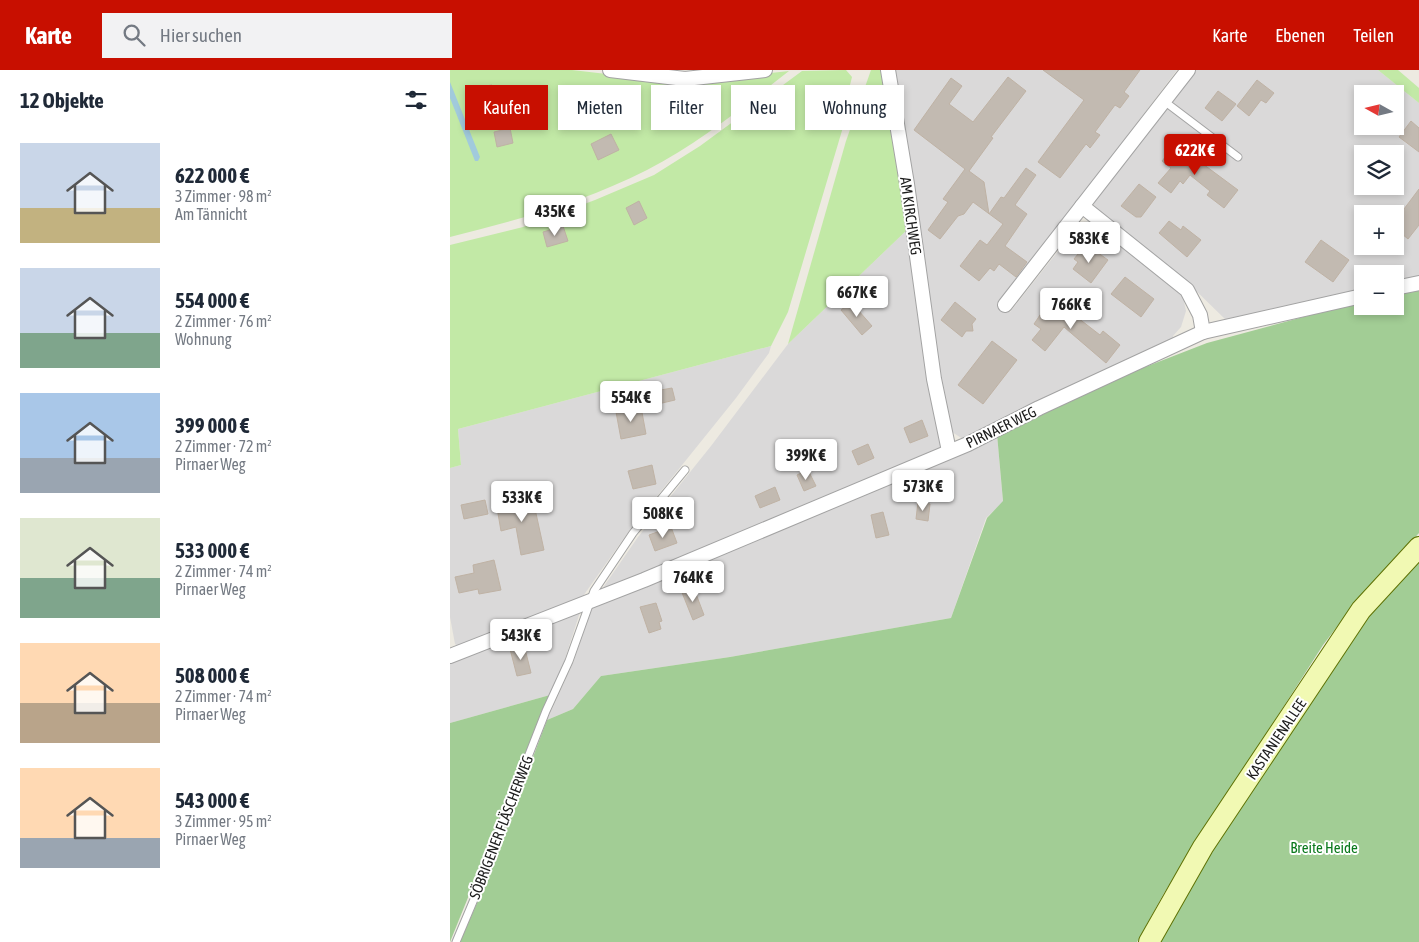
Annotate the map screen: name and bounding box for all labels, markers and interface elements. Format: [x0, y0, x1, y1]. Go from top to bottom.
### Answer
search box [102, 13, 452, 58]
icon: search [120, 21, 148, 49]
text: Karte [25, 22, 72, 49]
text: Hier suchen [160, 24, 242, 46]
text: Karte [1212, 25, 1247, 46]
text: Ebenen [1275, 25, 1325, 46]
text: Teilen [1353, 25, 1394, 46]
chip: Kaufen [465, 85, 548, 130]
chip: Mieten [558, 85, 641, 130]
chip: Filter [651, 85, 721, 130]
chip: Neu [731, 85, 795, 130]
chip: Wohnung [805, 85, 904, 130]
north arrow [1354, 85, 1404, 135]
map controls [1354, 85, 1404, 315]
icon: filters [402, 86, 430, 114]
text: 12 Objekte [20, 88, 104, 112]
pin: 622K € [1154, 134, 1236, 176]
text: 622K € [1175, 141, 1215, 159]
button: layers [1354, 145, 1404, 195]
icon: home [60, 163, 120, 223]
text: 622 000 € [175, 163, 249, 187]
street label: AM KIRCHWEG [897, 176, 925, 256]
text: 3 Zimmer · 98 m² [175, 187, 272, 205]
pin: 435K € [514, 194, 596, 237]
text: 435K € [535, 202, 575, 220]
text: Am Tännicht [175, 205, 247, 223]
button: + [1354, 205, 1404, 255]
pin: 583K € [1048, 222, 1130, 264]
text: 583K € [1069, 229, 1109, 247]
button: − [1354, 265, 1404, 315]
pin: 667K € [816, 276, 898, 318]
text: 667K € [837, 283, 877, 301]
icon: home [60, 288, 120, 348]
text: 554 000 € [175, 288, 249, 312]
pin: 766K € [1030, 288, 1112, 330]
text: 766K € [1051, 295, 1091, 313]
text: 2 Zimmer · 76 m² [175, 312, 272, 330]
text: Wohnung [175, 330, 232, 348]
pin: 554K € [590, 380, 672, 423]
text: 554K € [611, 388, 651, 406]
street label: PIRNAER WEG [963, 403, 1039, 451]
icon: home [60, 413, 120, 473]
text: 399 000 € [175, 413, 249, 437]
text: 2 Zimmer · 72 m² [175, 437, 272, 455]
pin: 399K € [765, 438, 847, 481]
text: 399K € [786, 446, 826, 464]
text: Pirnaer Weg [175, 455, 246, 473]
pin: 573K € [882, 470, 964, 512]
text: 573K € [903, 477, 943, 495]
pin: 533K € [481, 480, 563, 523]
text: 533K € [502, 488, 542, 506]
pin: 508K € [622, 496, 704, 539]
text: 508K € [643, 504, 683, 522]
icon: home [60, 538, 120, 598]
text: 533 000 € [175, 538, 249, 562]
pin: 764K € [652, 560, 734, 603]
text: 2 Zimmer · 74 m² [175, 562, 272, 580]
text: 764K € [673, 568, 713, 586]
text: Pirnaer Weg [175, 580, 246, 598]
pin: 543K € [480, 618, 562, 661]
text: 543K € [501, 626, 541, 644]
icon: home [60, 663, 120, 723]
text: 508 000 € [175, 663, 249, 687]
text: 2 Zimmer · 74 m² [175, 687, 272, 705]
street label: KASTANIENALLEE [1243, 695, 1310, 783]
text: Pirnaer Weg [175, 705, 246, 723]
street label: SÖBRIGENER FLÄSCHERWEG [466, 753, 536, 901]
icon: home [60, 788, 120, 848]
text: 543 000 € [175, 788, 249, 812]
text: 3 Zimmer · 95 m² [175, 812, 272, 830]
text: Pirnaer Weg [175, 830, 246, 848]
park label: Breite Heide [1290, 839, 1358, 856]

